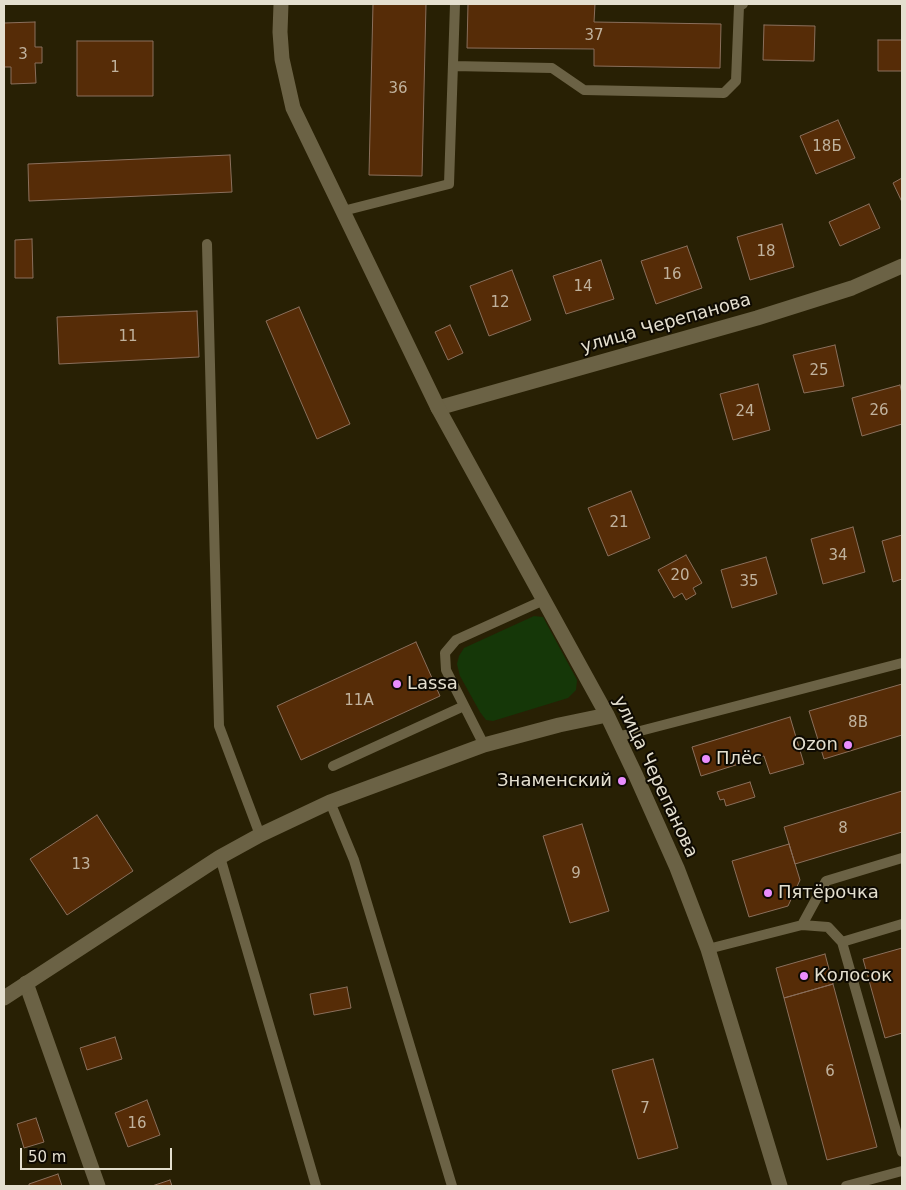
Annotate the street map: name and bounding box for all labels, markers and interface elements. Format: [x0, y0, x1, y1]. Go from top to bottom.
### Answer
house number: 37 [584, 27, 604, 45]
house number: 3 [18, 46, 28, 64]
house number: 1 [110, 59, 120, 77]
house number: 36 [388, 80, 408, 98]
house number: 18Б [812, 138, 842, 156]
house number: 18 [756, 243, 776, 261]
house number: 16 [662, 266, 682, 284]
house number: 14 [573, 278, 593, 296]
street label: улица Черепанова [578, 289, 754, 359]
house number: 12 [490, 294, 510, 312]
house number: 11 [118, 328, 138, 346]
house number: 25 [809, 362, 829, 380]
house number: 26 [869, 402, 889, 420]
house number: 24 [735, 403, 755, 421]
house number: 21 [609, 514, 629, 532]
house number: 34 [828, 547, 848, 565]
house number: 20 [670, 567, 690, 585]
house number: 35 [739, 573, 759, 591]
place label: Lassa [407, 673, 458, 695]
marker: Lassa [391, 678, 403, 690]
house number: 11А [344, 692, 374, 710]
street label: улица Черепанова [608, 693, 702, 861]
house number: 8В [848, 714, 868, 732]
place label: Ozon [792, 734, 838, 756]
marker: Ozon [842, 739, 854, 751]
place label: Плёс [716, 748, 762, 770]
marker: Плёс [700, 753, 712, 765]
place label: Знаменский [497, 770, 612, 792]
marker: Знаменский [616, 775, 628, 787]
house number: 8 [838, 820, 848, 838]
house number: 13 [71, 856, 91, 874]
house number: 9 [571, 865, 581, 883]
place label: Пятёрочка [778, 882, 879, 904]
marker: Пятёрочка [762, 887, 774, 899]
place label: Колосок [814, 965, 892, 987]
marker: Колосок [798, 970, 810, 982]
house number: 6 [825, 1063, 835, 1081]
house number: 7 [640, 1100, 650, 1118]
house number: 16 [127, 1115, 147, 1133]
scale bar [22, 1138, 175, 1170]
text: 50 m [28, 1148, 66, 1166]

